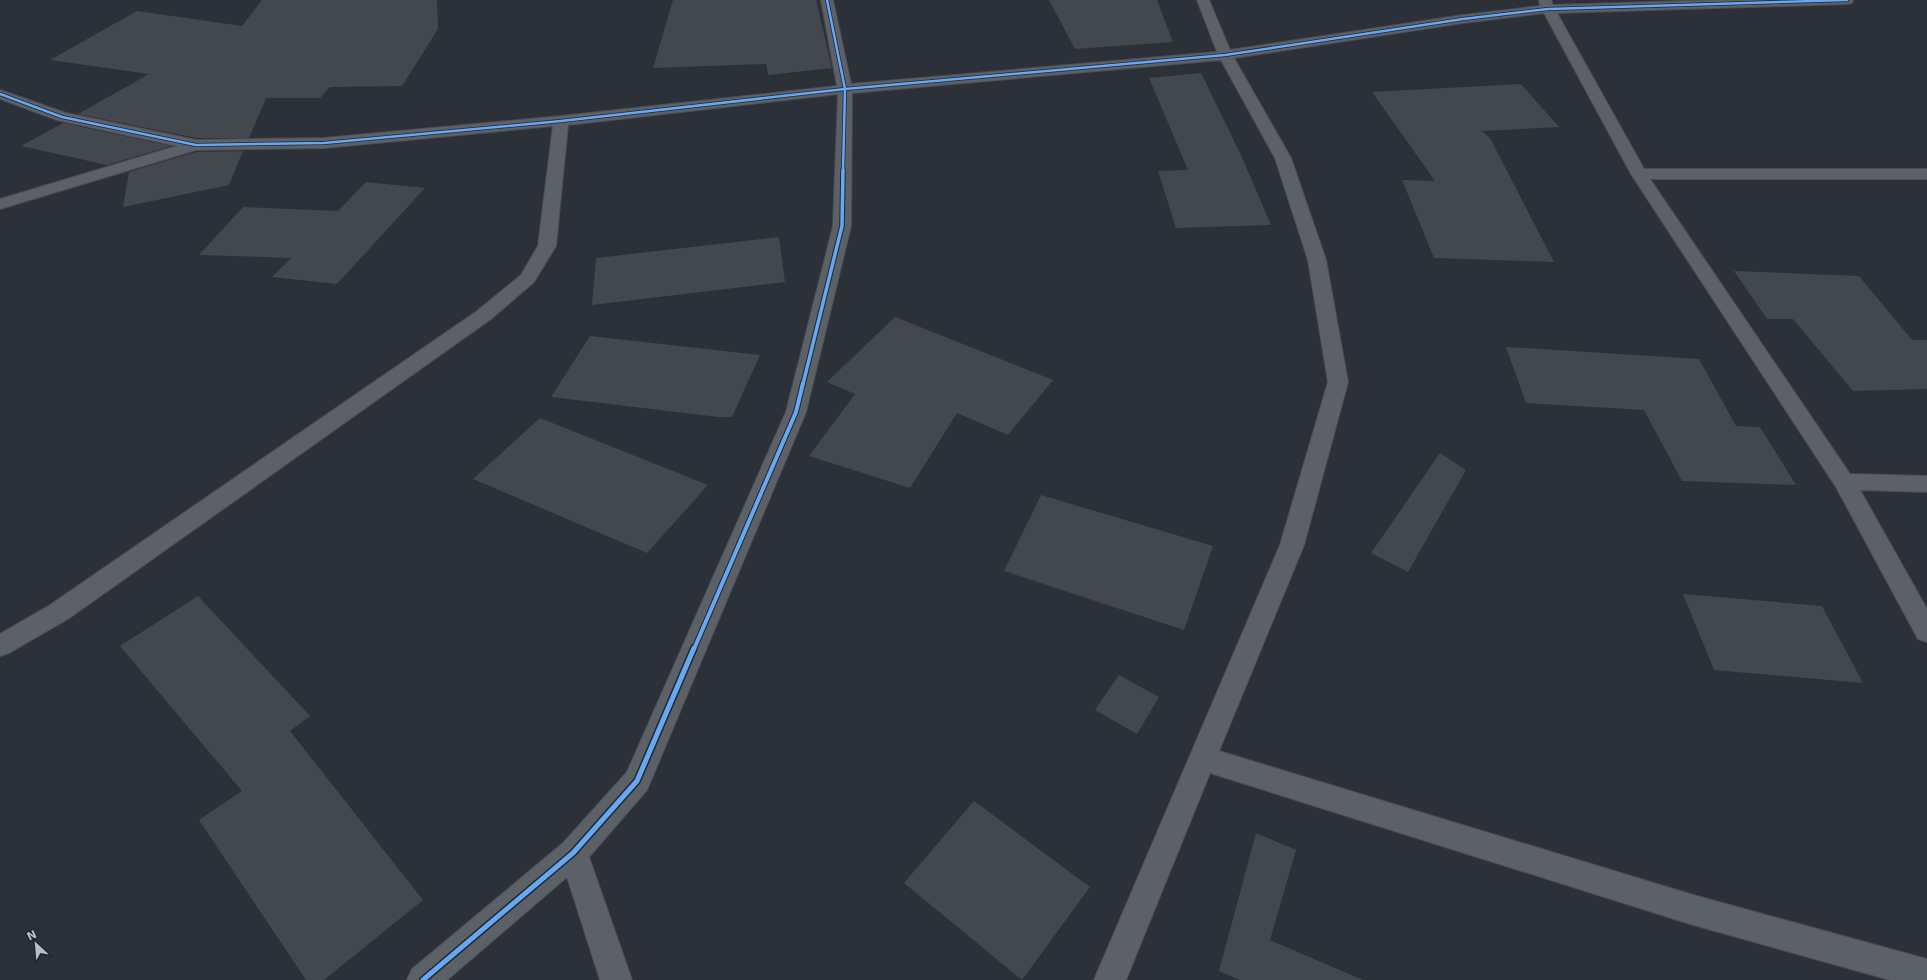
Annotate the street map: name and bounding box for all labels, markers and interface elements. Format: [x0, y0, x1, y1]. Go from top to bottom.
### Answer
north arrow [16, 924, 56, 964]
text: N [25, 928, 39, 943]

